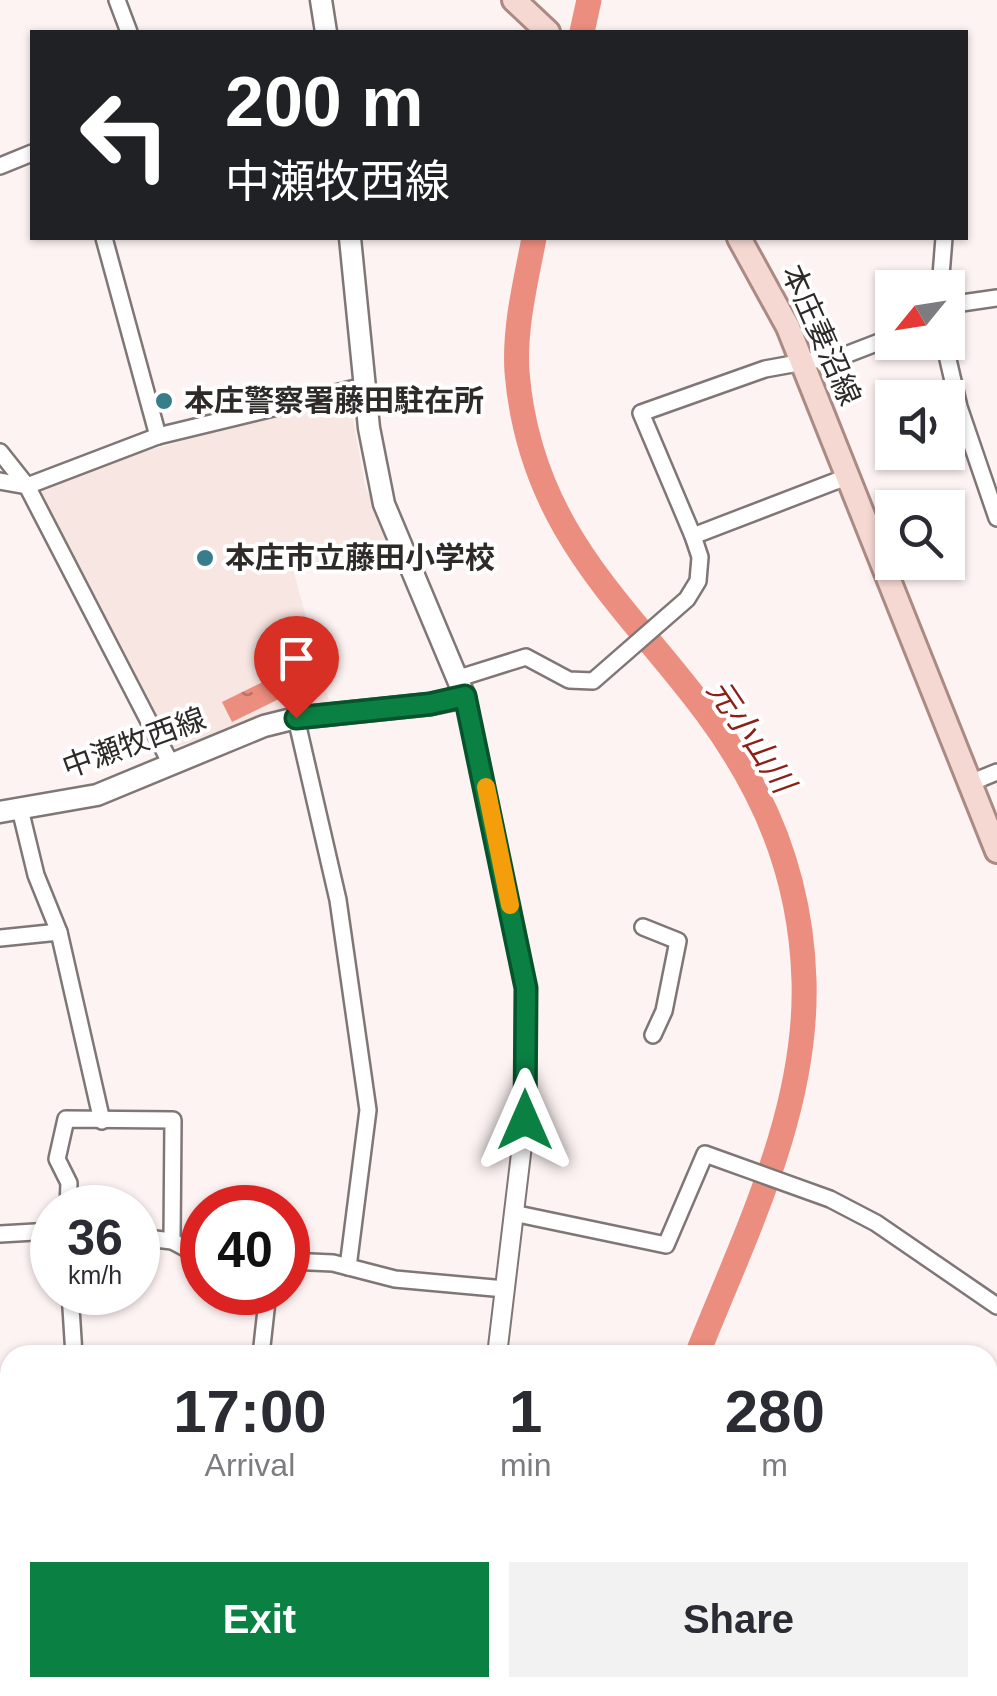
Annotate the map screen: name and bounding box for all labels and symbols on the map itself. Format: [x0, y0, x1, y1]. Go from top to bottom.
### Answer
street label: 本庄妻沼線 [776, 260, 867, 410]
north arrow [875, 270, 965, 360]
place label: 本庄警察署藤田駐在所 [184, 384, 484, 417]
marker: 本庄警察署藤田駐在所 [153, 390, 175, 412]
place label: 本庄市立藤田小学校 [225, 541, 495, 574]
marker: 本庄市立藤田小学校 [194, 547, 216, 569]
pin [254, 616, 339, 719]
water label: 元小山川 [700, 673, 803, 802]
street label: 中瀬牧西線 [58, 701, 210, 784]
position arrow [473, 1068, 577, 1172]
speed limit sign: 40 [180, 1185, 310, 1315]

